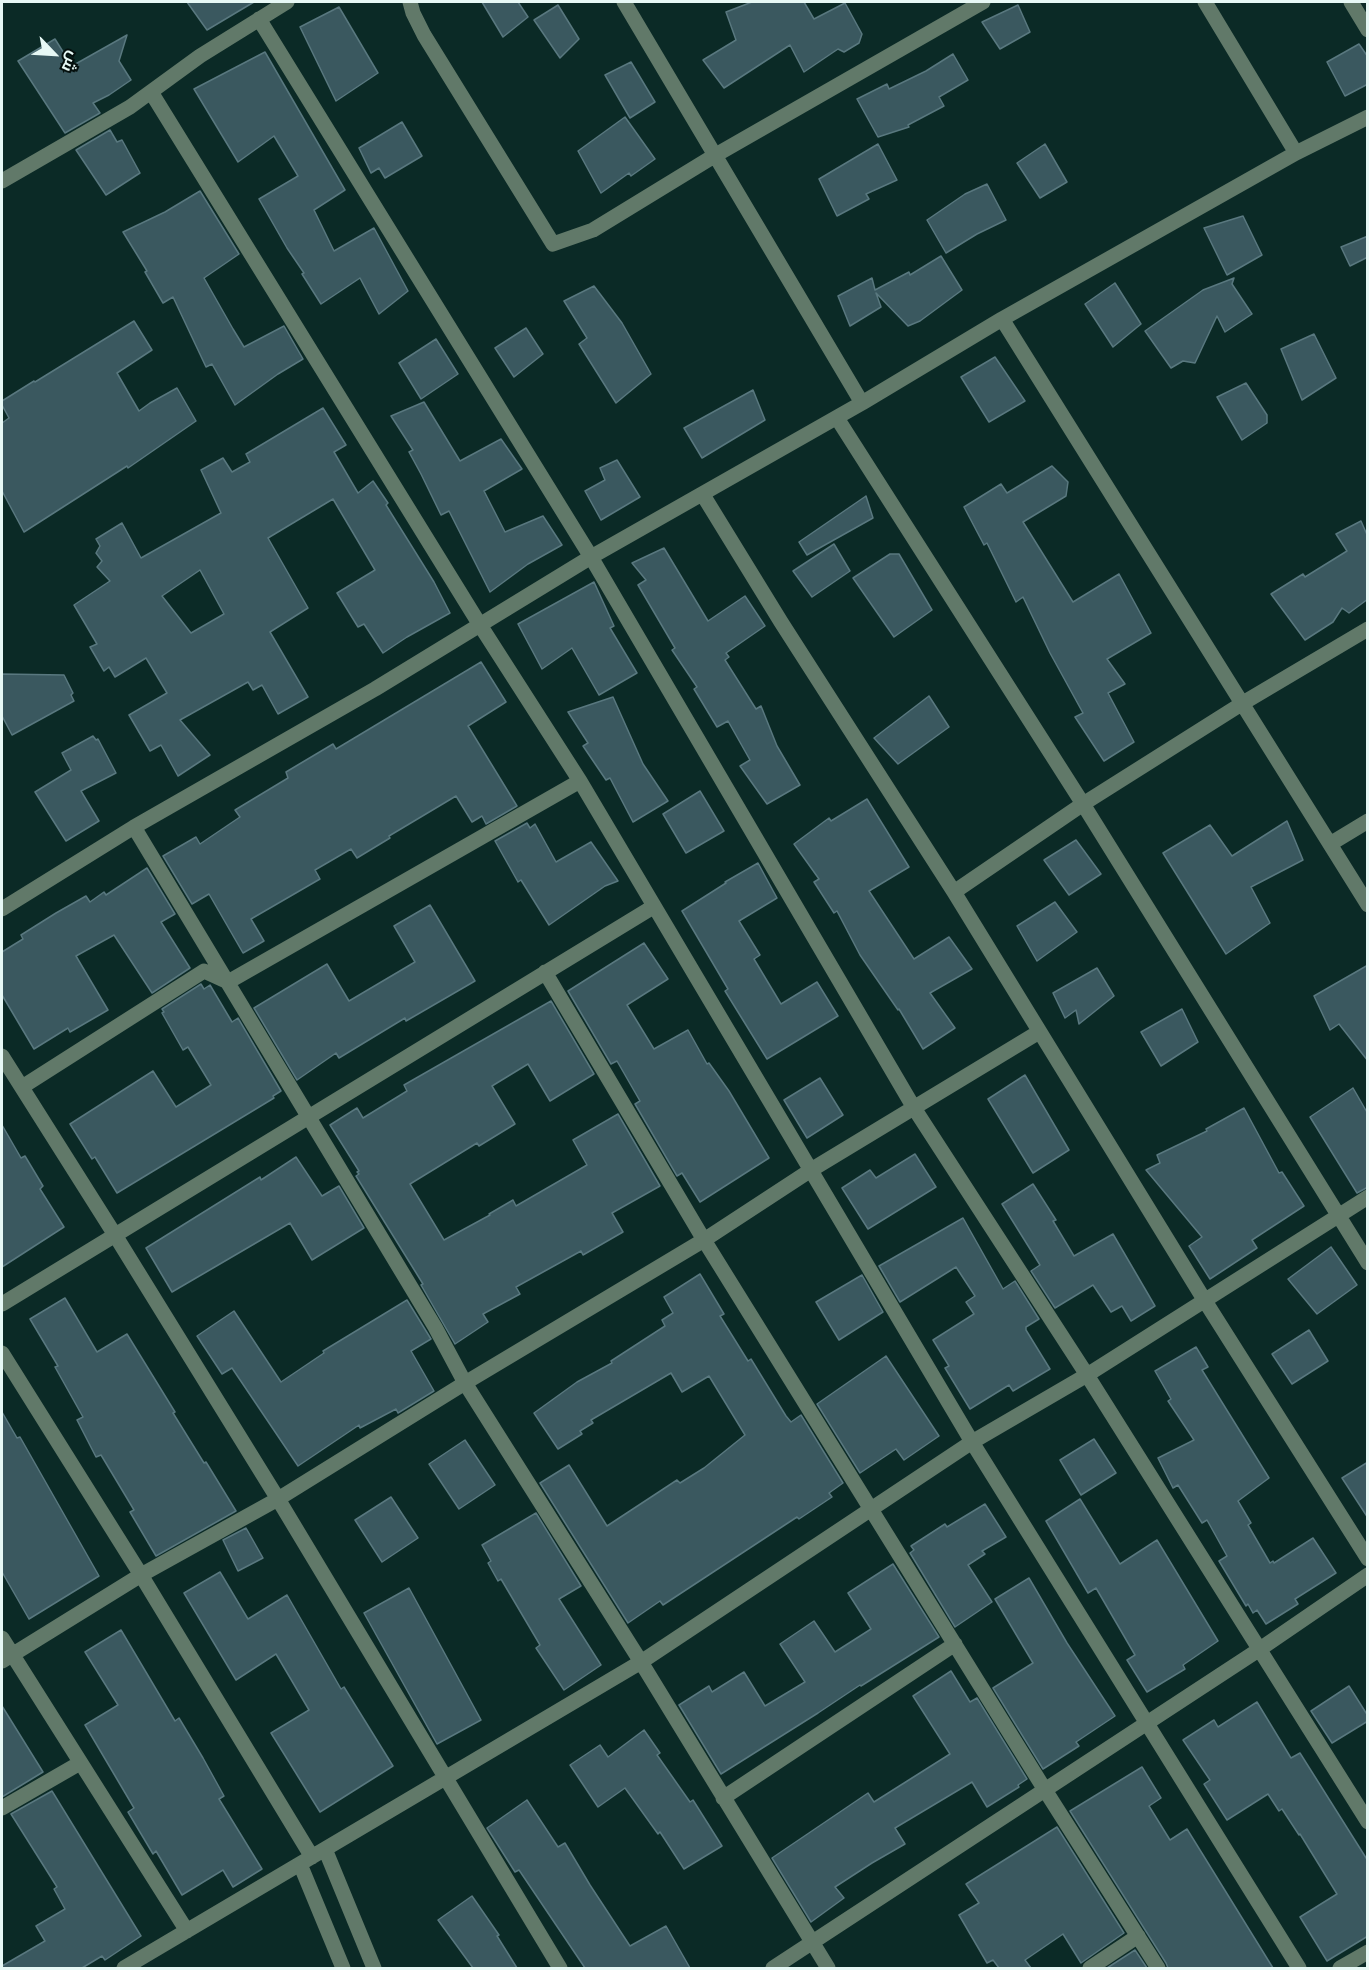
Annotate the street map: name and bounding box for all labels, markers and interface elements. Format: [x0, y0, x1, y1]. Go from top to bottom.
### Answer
north arrow [24, 24, 84, 84]
text: ش [58, 48, 84, 75]

